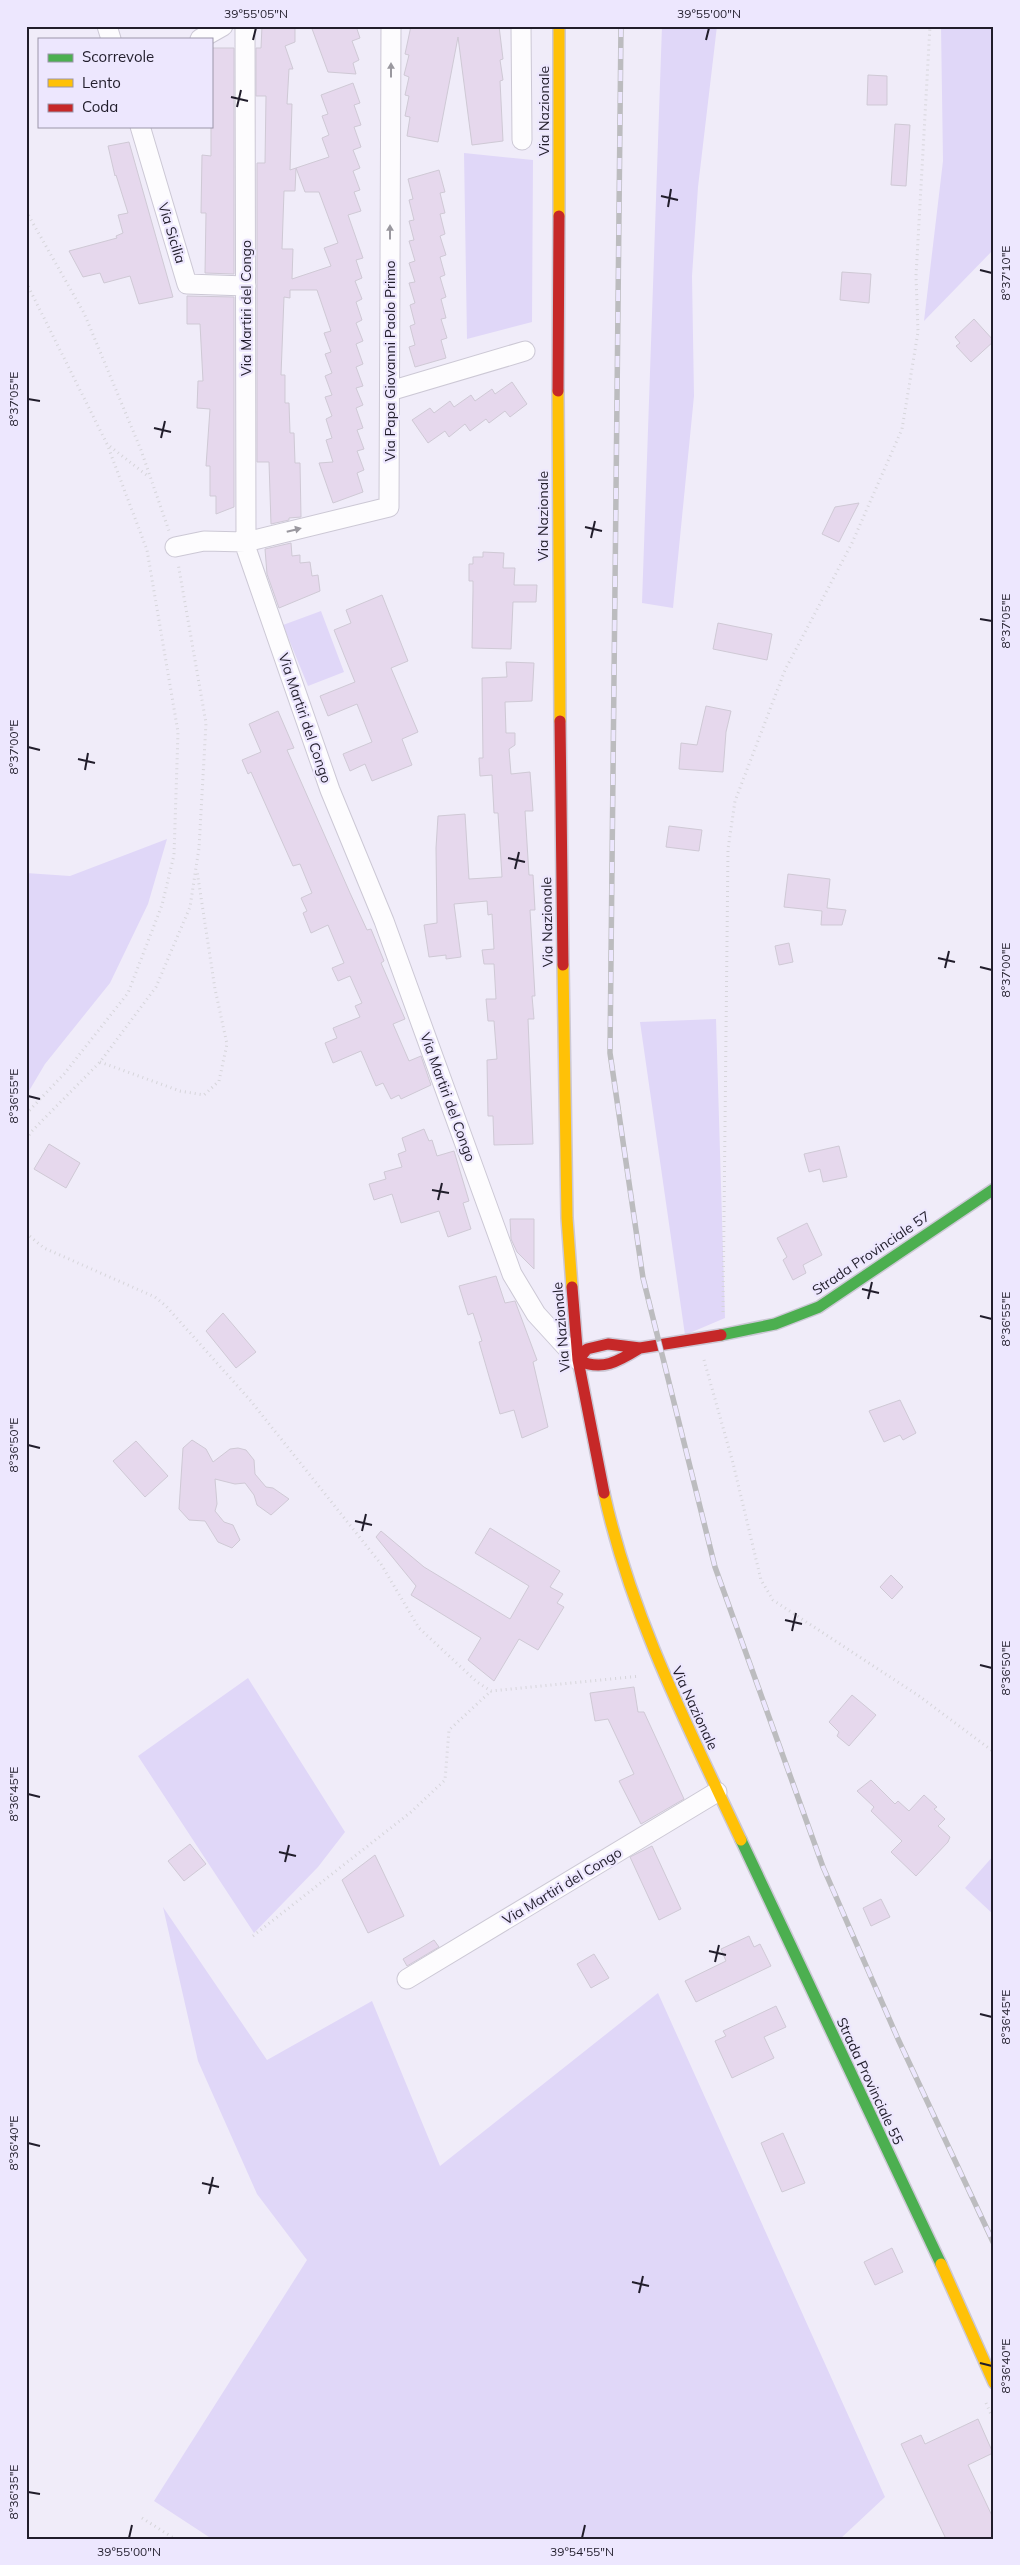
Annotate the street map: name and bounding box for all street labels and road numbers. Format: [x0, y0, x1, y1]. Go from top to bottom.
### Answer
street label: Via Nazionale [535, 66, 553, 156]
street label: Via Sicilia [154, 200, 190, 266]
street label: Via Martiri del Congo [237, 240, 255, 376]
street label: Via Papa Giovanni Paolo Primo [381, 260, 399, 462]
street label: Via Nazionale [534, 471, 552, 561]
street label: Via Martiri del Congo [274, 651, 336, 785]
street label: Via Nazionale [537, 877, 557, 967]
street label: Via Martiri del Congo [416, 1030, 480, 1164]
street label: Strada Provinciale 57 [809, 1207, 933, 1299]
street label: Via Nazionale [548, 1281, 574, 1373]
street label: Via Nazionale [668, 1663, 722, 1753]
street label: Via Martiri del Congo [499, 1843, 625, 1929]
street label: Strada Provinciale 55 [833, 2014, 907, 2148]

